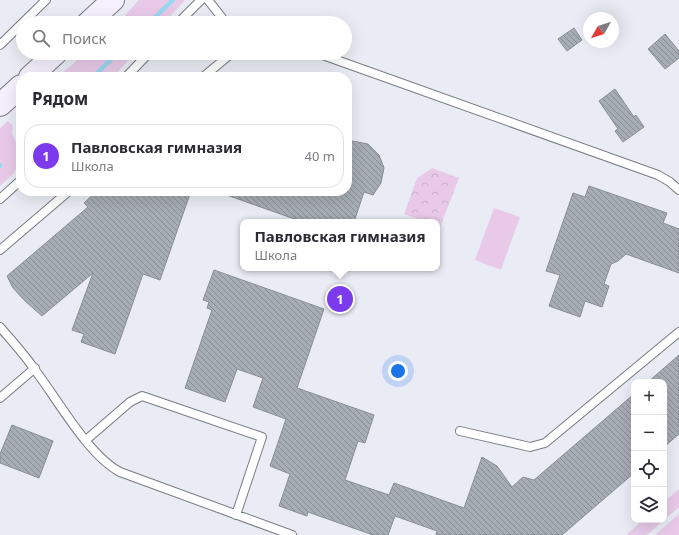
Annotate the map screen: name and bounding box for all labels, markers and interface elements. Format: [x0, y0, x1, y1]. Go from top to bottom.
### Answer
north arrow [583, 12, 619, 48]
search box [16, 16, 352, 60]
icon: search [30, 27, 52, 49]
text: Поиск [62, 28, 107, 48]
text: Рядом [32, 87, 88, 110]
text: Павловская гимназия [71, 137, 242, 157]
text: 1 [42, 147, 50, 165]
text: 40 m [305, 147, 335, 165]
text: Школа [71, 157, 114, 175]
popup [240, 219, 440, 271]
text: Павловская гимназия [254, 226, 426, 246]
text: Школа [254, 246, 297, 264]
pin: 1 [327, 284, 353, 314]
your location [388, 361, 408, 381]
map controls [631, 379, 667, 523]
button: + [631, 379, 667, 415]
button: − [631, 415, 667, 451]
button: locate [631, 451, 667, 487]
button: layers [631, 487, 667, 523]

